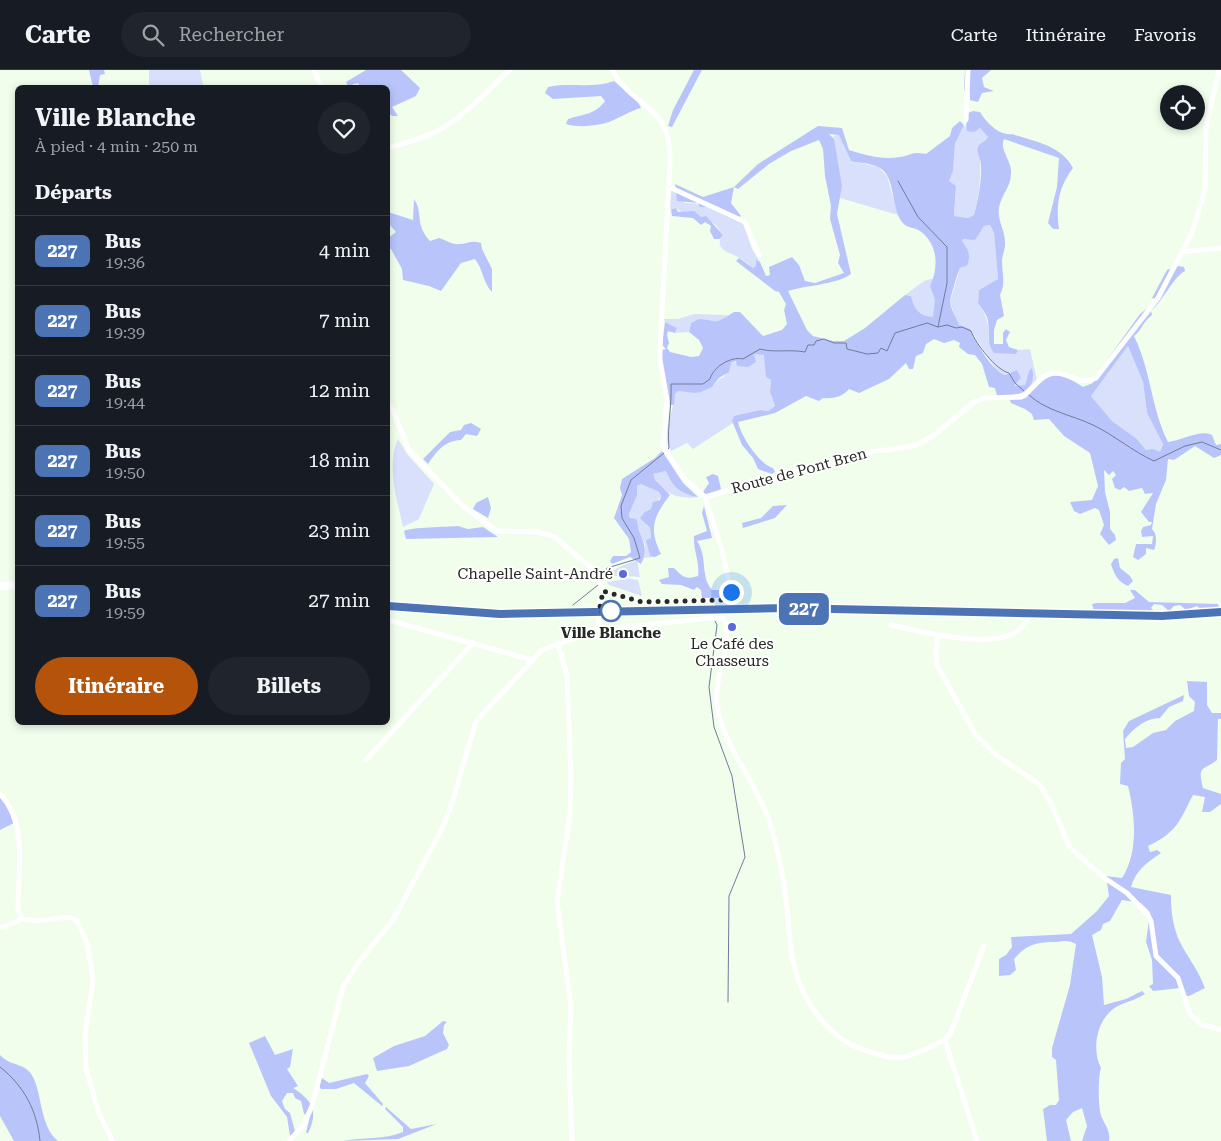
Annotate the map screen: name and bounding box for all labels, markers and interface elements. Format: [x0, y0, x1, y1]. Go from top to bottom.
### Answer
search box [121, 12, 471, 57]
text: Carte [25, 21, 91, 49]
icon: search [139, 21, 167, 49]
text: Rechercher [179, 23, 284, 46]
text: Carte [951, 24, 997, 45]
text: Itinéraire [1025, 24, 1106, 45]
text: Favoris [1134, 24, 1196, 45]
map controls [1160, 85, 1205, 130]
button: locate [1160, 85, 1205, 130]
button: heart [318, 102, 370, 154]
text: Ville Blanche [35, 104, 196, 132]
text: À pied · 4 min · 250 m [35, 137, 198, 156]
text: Départs [35, 181, 112, 204]
text: Bus [105, 230, 141, 253]
text: 4 min [319, 239, 370, 262]
text: 227 [47, 240, 78, 261]
text: 19:36 [105, 253, 145, 272]
text: Bus [105, 300, 141, 323]
text: 7 min [319, 309, 370, 332]
text: 227 [47, 310, 78, 331]
text: 19:39 [105, 323, 145, 342]
text: Bus [105, 370, 141, 393]
text: 12 min [308, 379, 370, 402]
text: 227 [47, 380, 78, 401]
text: 19:44 [105, 393, 145, 412]
text: Bus [105, 440, 141, 463]
street label: Route de Pont Bren [729, 444, 869, 498]
text: 18 min [308, 449, 370, 472]
text: 227 [47, 450, 78, 471]
text: 19:50 [105, 463, 145, 482]
text: Bus [105, 510, 141, 533]
text: 23 min [308, 519, 370, 542]
text: 227 [47, 520, 78, 541]
text: 19:55 [105, 533, 145, 552]
place label: Chapelle Saint-André [458, 565, 613, 583]
marker: Chapelle Saint-André [617, 568, 629, 580]
text: Bus [105, 580, 141, 603]
your location [719, 580, 744, 605]
text: 27 min [308, 589, 370, 612]
text: 227 [47, 590, 78, 611]
line badge: 227 [775, 593, 833, 625]
text: 227 [789, 598, 819, 619]
marker: Ville Blanche [600, 600, 622, 622]
text: 19:59 [105, 603, 145, 622]
marker: Le Café des Chasseurs [726, 621, 738, 633]
place label: Ville Blanche [561, 624, 661, 642]
place label: Le Café des Chasseurs [690, 635, 774, 670]
button: Itinéraire [35, 657, 198, 715]
button: Billets [208, 657, 370, 715]

